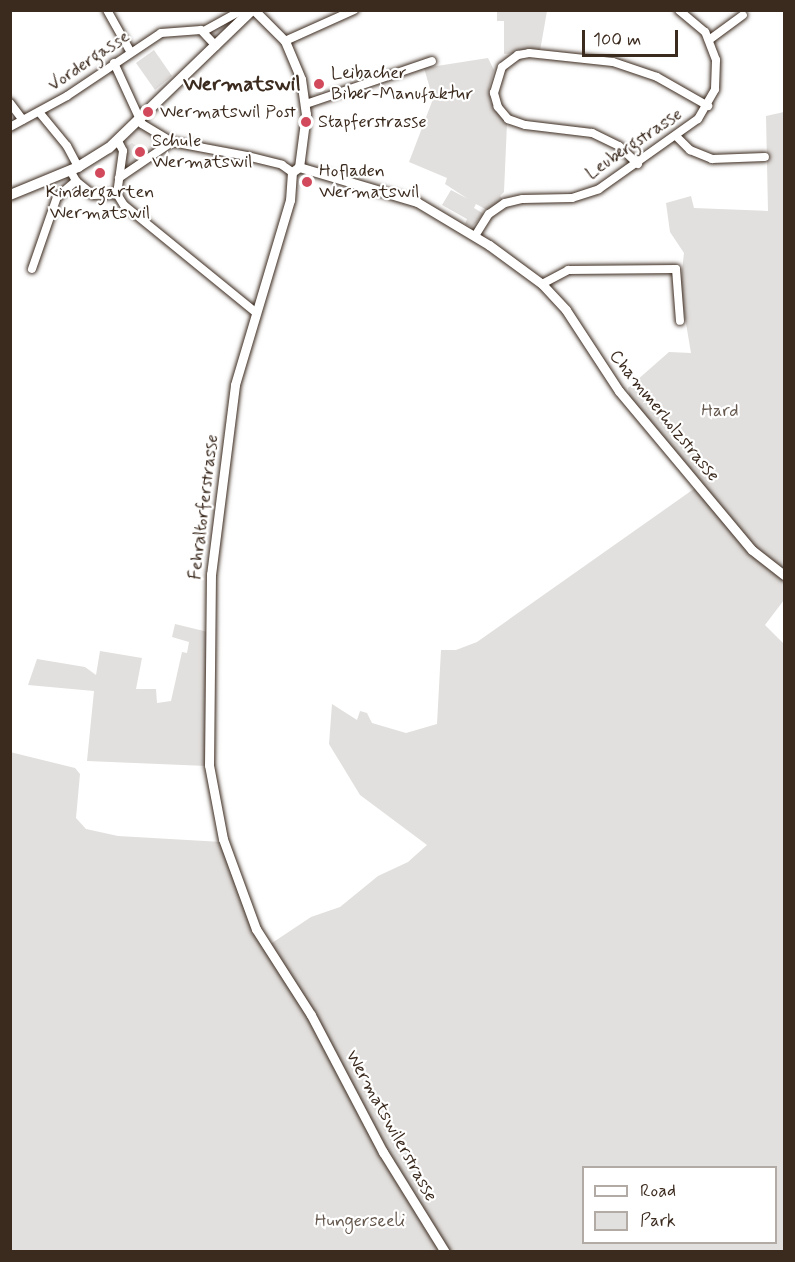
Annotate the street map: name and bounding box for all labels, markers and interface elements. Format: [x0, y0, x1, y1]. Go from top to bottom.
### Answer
scale bar [585, 18, 681, 56]
street label: Vordergasse [44, 26, 134, 96]
text: 100 m [593, 28, 641, 52]
place label: Leibacher Biber-Manufaktur [331, 63, 473, 106]
district label: Wermatswil [183, 71, 301, 97]
marker: Leibacher Biber-Manufaktur [312, 77, 326, 91]
place label: Wermatswil Post [160, 101, 294, 123]
street label: Leubergstrasse [581, 104, 687, 184]
marker: Wermatswil Post [141, 105, 155, 119]
place label: Stapferstrasse [318, 111, 427, 133]
marker: Stapferstrasse [299, 115, 313, 129]
place label: Schule Wermatswil [152, 131, 253, 174]
marker: Schule Wermatswil [133, 145, 147, 159]
place label: Hofladen Wermatswil [319, 161, 420, 204]
marker: Kindergarten Wermatswil [93, 166, 107, 180]
marker: Hofladen Wermatswil [300, 175, 314, 189]
place label: Kindergarten Wermatswil [46, 182, 154, 224]
street label: Chammerholzstrasse [604, 346, 724, 486]
park label: Hard [701, 400, 739, 422]
street label: Fehraltorferstrasse [184, 433, 224, 581]
street label: Wermatswilerstrasse [340, 1047, 442, 1205]
legend [582, 1166, 777, 1244]
text: Road [640, 1179, 676, 1203]
text: Park [640, 1209, 676, 1233]
park label: Hungerseeli [315, 1210, 405, 1232]

